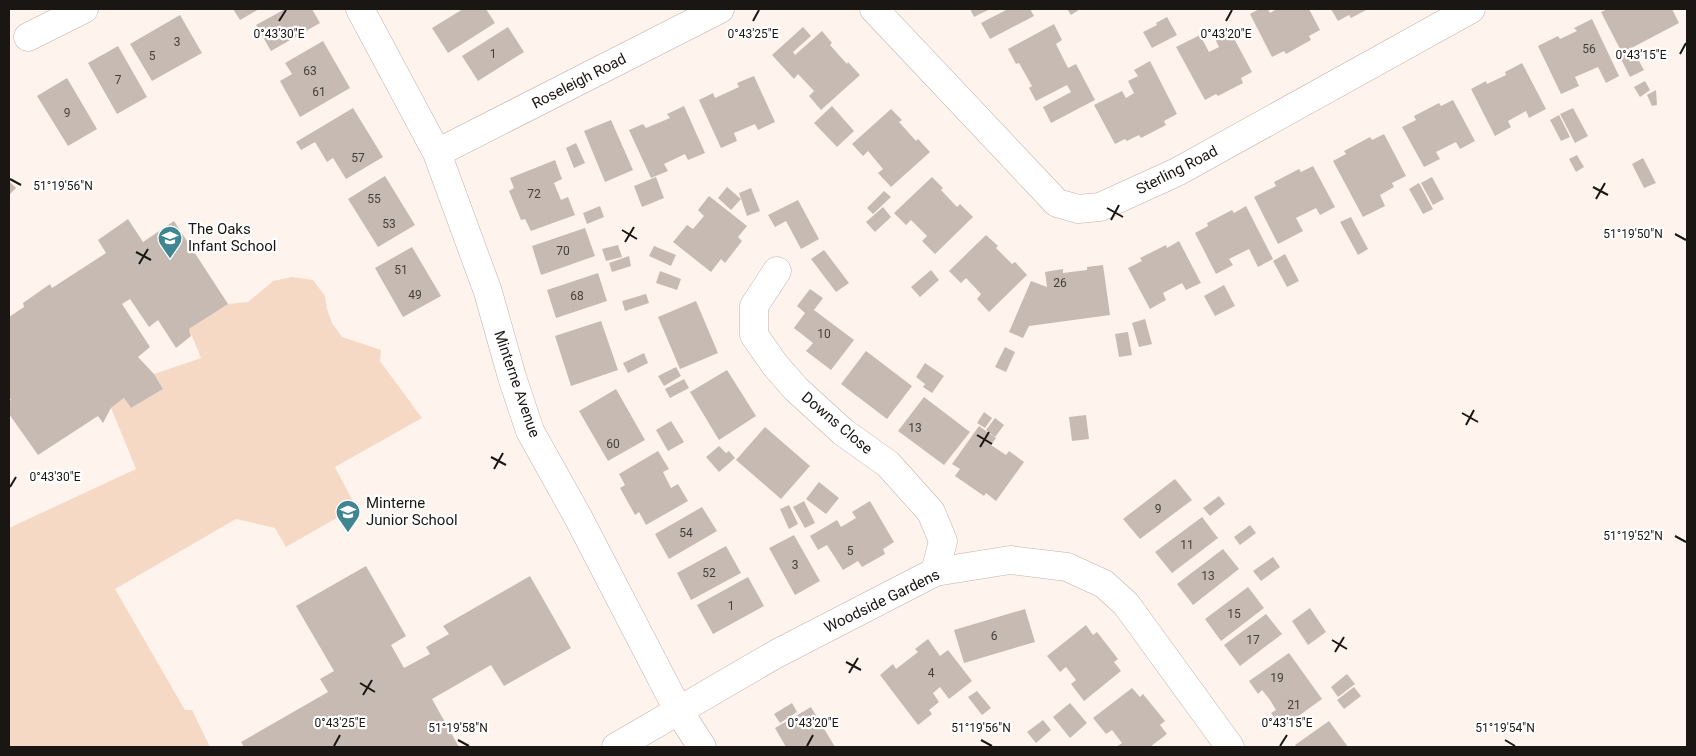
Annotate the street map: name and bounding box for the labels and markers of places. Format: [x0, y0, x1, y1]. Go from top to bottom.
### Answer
place label: The Oaks Infant School [188, 220, 276, 255]
school or university icon: The Oaks Infant School [157, 225, 183, 259]
place label: Minterne Junior School [366, 494, 458, 529]
school or university icon: Minterne Junior School [335, 499, 361, 533]

